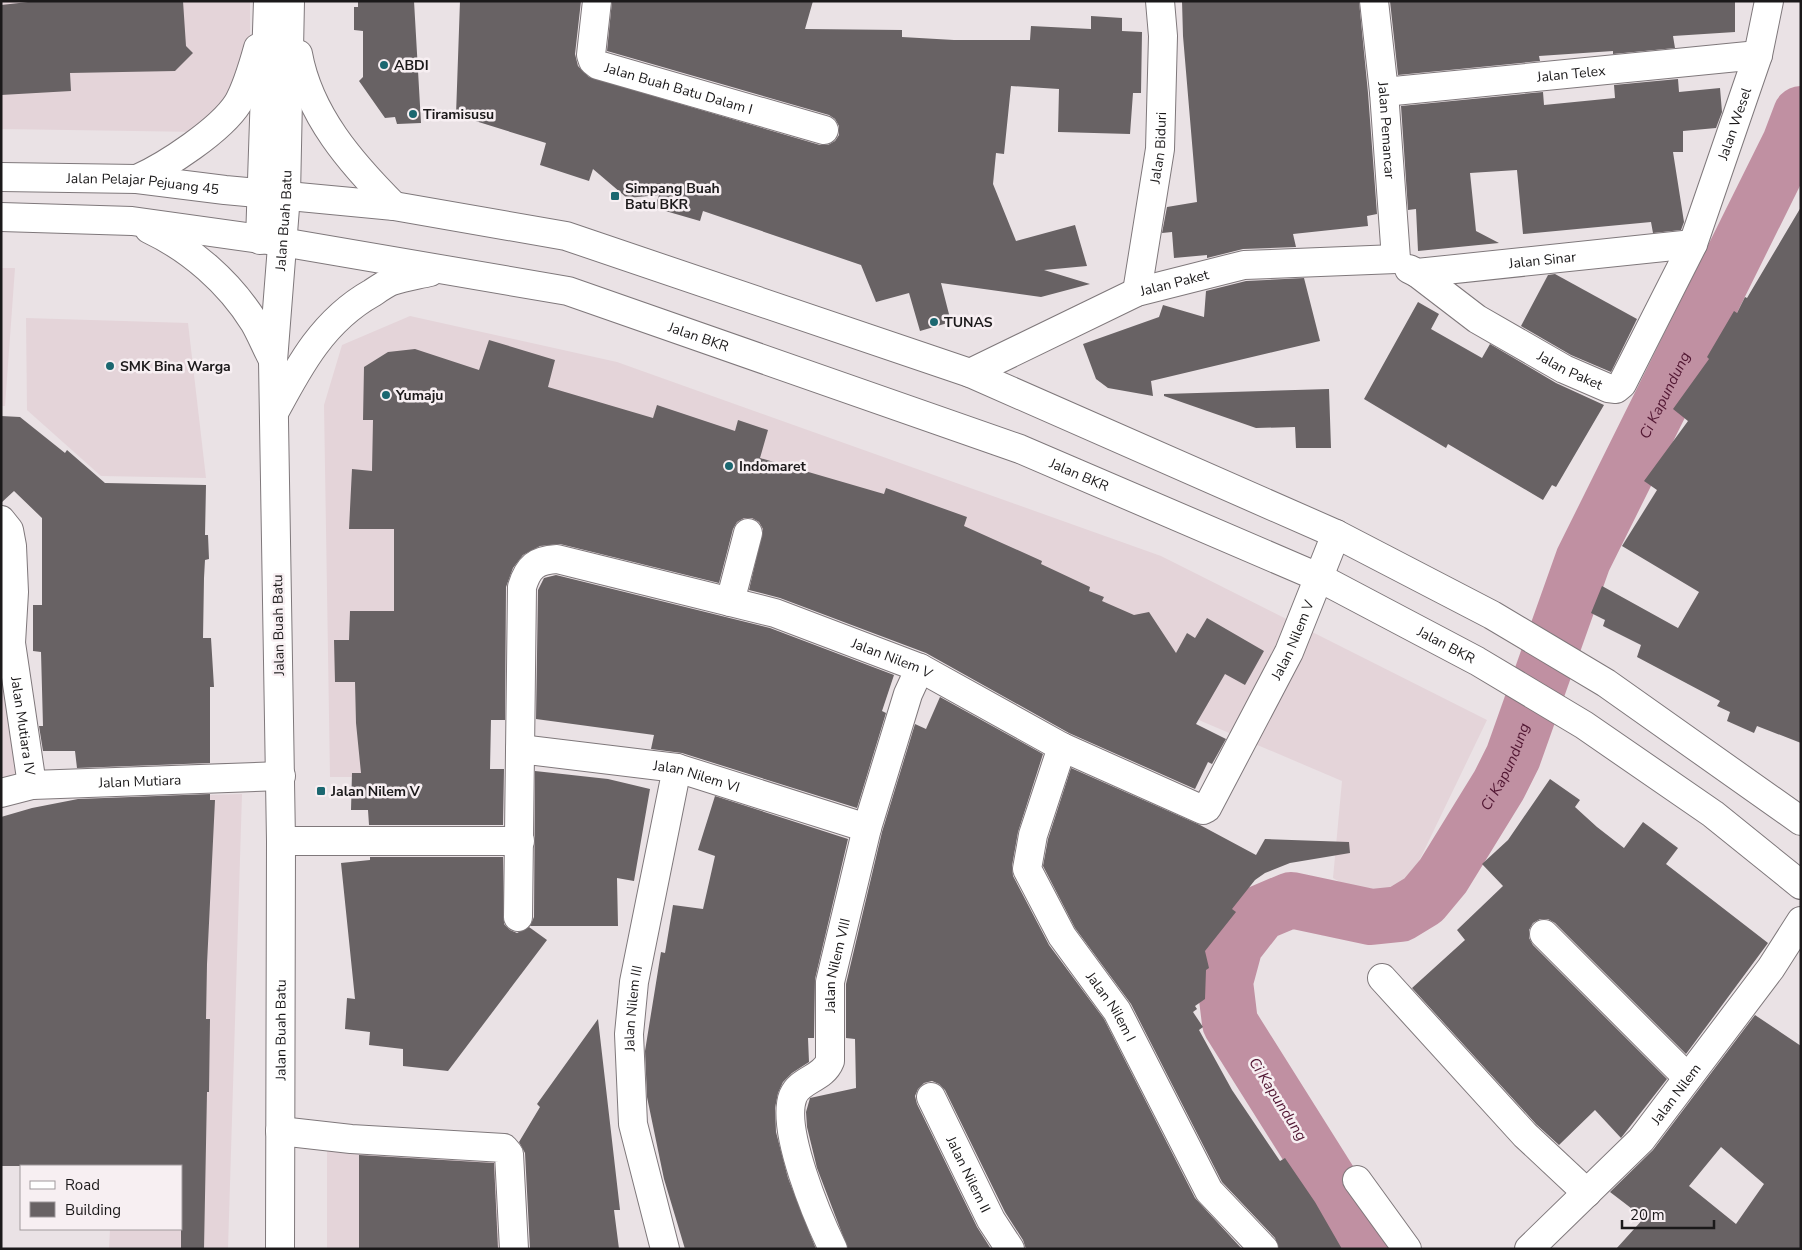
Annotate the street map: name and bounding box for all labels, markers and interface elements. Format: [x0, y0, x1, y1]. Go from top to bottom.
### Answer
place label: ABDI [394, 56, 429, 75]
street label: Jalan Buah Batu Dalam I [601, 58, 755, 119]
marker: ABDI [378, 59, 390, 71]
street label: Jalan Telex [1535, 61, 1607, 87]
street label: Jalan Pemancar [1373, 80, 1399, 180]
street label: Jalan Wesel [1713, 84, 1756, 164]
place label: Tiramisusu [423, 105, 494, 124]
marker: Tiramisusu [407, 108, 419, 120]
street label: Jalan Biduri [1145, 112, 1171, 186]
street label: Jalan Pelajar Pejuang 45 [65, 169, 220, 199]
street label: Jalan Buah Batu [271, 170, 297, 273]
place label: Simpang Buah Batu BKR [625, 179, 720, 214]
marker: Simpang Buah Batu BKR [609, 190, 621, 202]
street label: Jalan Sinar [1507, 247, 1577, 273]
street label: Jalan Paket [1137, 265, 1211, 301]
place label: TUNAS [944, 313, 993, 332]
marker: TUNAS [928, 316, 940, 328]
street label: Jalan BKR [665, 317, 731, 356]
street label: Jalan Paket [1533, 346, 1605, 395]
water label: Ci Kapundung [1635, 348, 1695, 442]
place label: SMK Bina Warga [120, 357, 231, 376]
marker: SMK Bina Warga [104, 360, 116, 372]
place label: Yumaju [395, 386, 443, 405]
marker: Yumaju [380, 389, 392, 401]
street label: Jalan BKR [1046, 453, 1112, 496]
place label: Indomaret [739, 457, 806, 476]
marker: Indomaret [723, 460, 735, 472]
street label: Jalan Buah Batu [268, 574, 289, 677]
street label: Jalan Nilem V [1267, 597, 1319, 684]
street label: Jalan BKR [1413, 622, 1478, 668]
street label: Jalan Nilem V [848, 634, 936, 683]
street label: Jalan Mutiara IV [6, 674, 40, 777]
water label: Ci Kapundung [1476, 720, 1534, 814]
street label: Jalan Nilem VI [651, 756, 742, 797]
street label: Jalan Mutiara [97, 771, 182, 793]
place label: Jalan Nilem V [330, 782, 421, 801]
marker: Jalan Nilem V [315, 785, 327, 797]
street label: Jalan Nilem VIII [821, 916, 855, 1014]
street label: Jalan Nilem III [620, 964, 647, 1053]
street label: Jalan Nilem I [1081, 967, 1140, 1045]
street label: Jalan Buah Batu [271, 979, 291, 1082]
water label: Ci Kapundung [1244, 1053, 1312, 1145]
street label: Jalan Nilem [1646, 1060, 1706, 1130]
street label: Jalan Nilem II [941, 1132, 995, 1216]
legend [20, 1165, 182, 1230]
text: Road [65, 1175, 100, 1195]
scale bar [1622, 1198, 1714, 1230]
text: Building [65, 1200, 121, 1220]
text: 20 m [1630, 1205, 1665, 1225]

